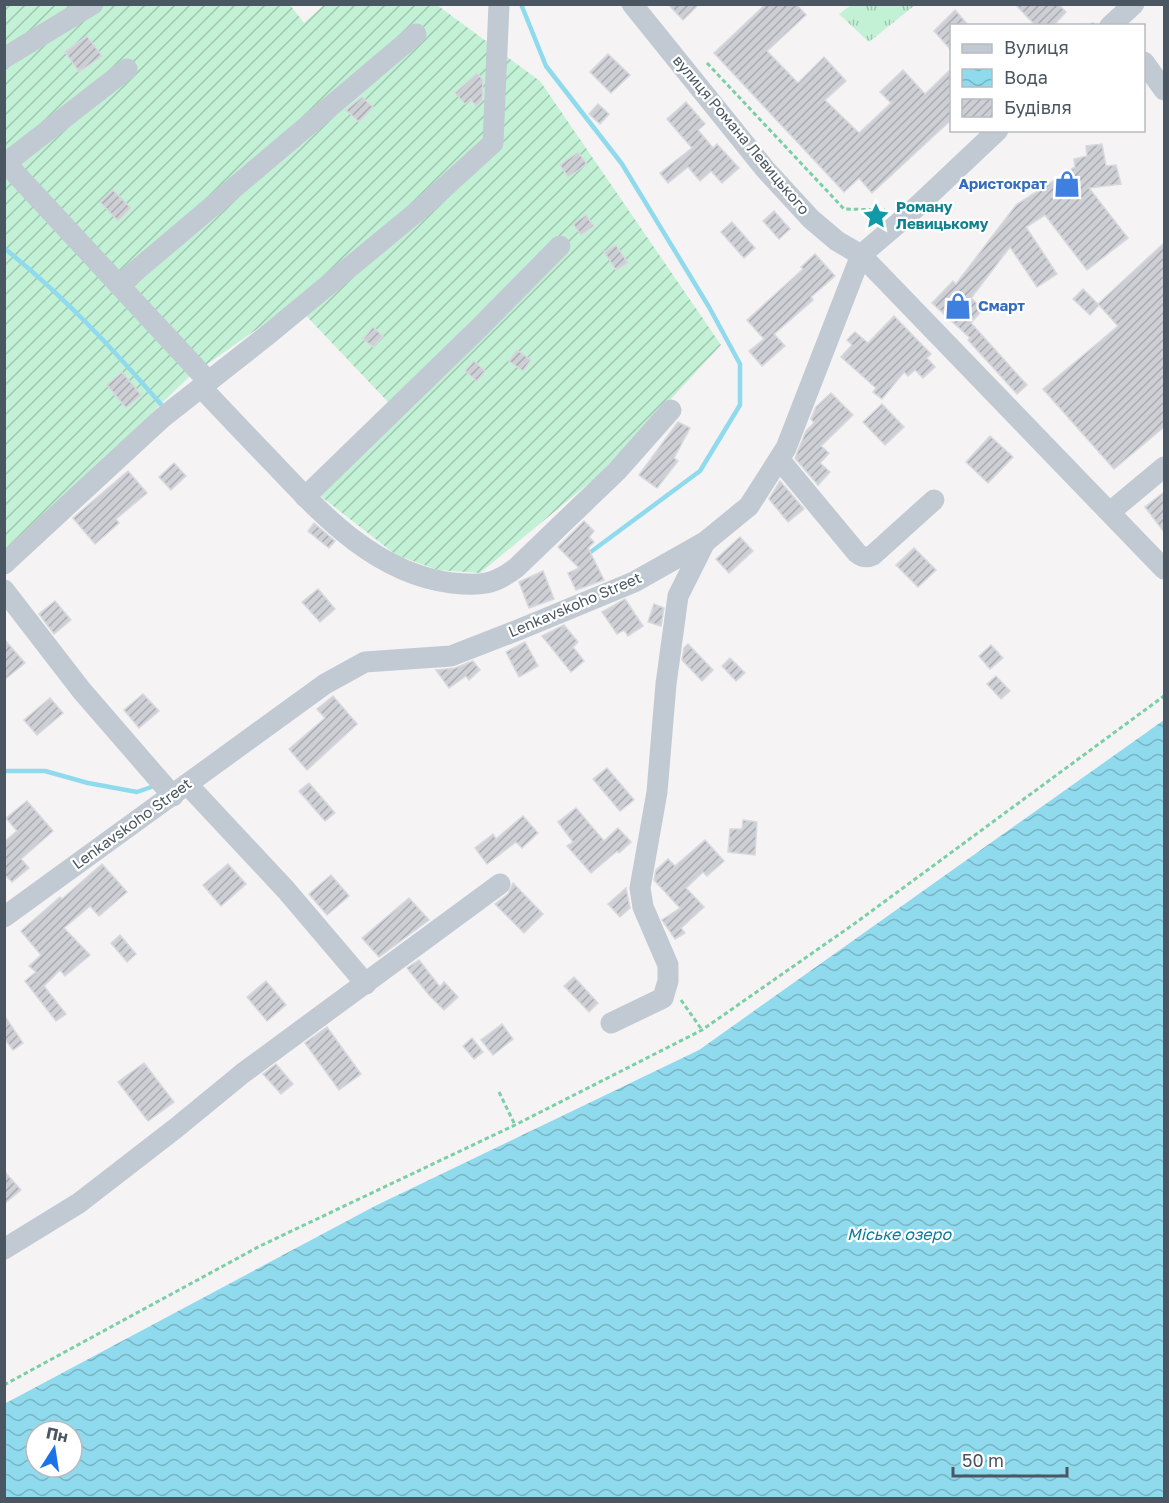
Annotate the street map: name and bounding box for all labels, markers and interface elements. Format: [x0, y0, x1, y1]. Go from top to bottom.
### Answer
legend [950, 24, 1145, 132]
text: Вулиця [1004, 36, 1069, 58]
street label: вулиця Романа Левицького [670, 51, 814, 218]
text: Вода [1004, 66, 1048, 88]
text: Будівля [1004, 96, 1072, 118]
shop icon: Аристократ [1052, 169, 1082, 199]
place label: Аристократ [958, 174, 1047, 192]
place label: Роману Левицькому [896, 197, 989, 232]
place icon: Роману Левицькому [861, 201, 891, 231]
shop icon: Смарт [943, 291, 973, 321]
place label: Смарт [978, 296, 1025, 314]
street label: Lenkavskoho Street [505, 568, 644, 640]
street label: Lenkavskoho Street [68, 774, 194, 872]
water label: Міське озеро [847, 1224, 952, 1244]
north arrow [24, 1419, 84, 1479]
text: Пн [44, 1422, 70, 1446]
scale bar [953, 1440, 1067, 1478]
text: 50 m [962, 1449, 1004, 1471]

